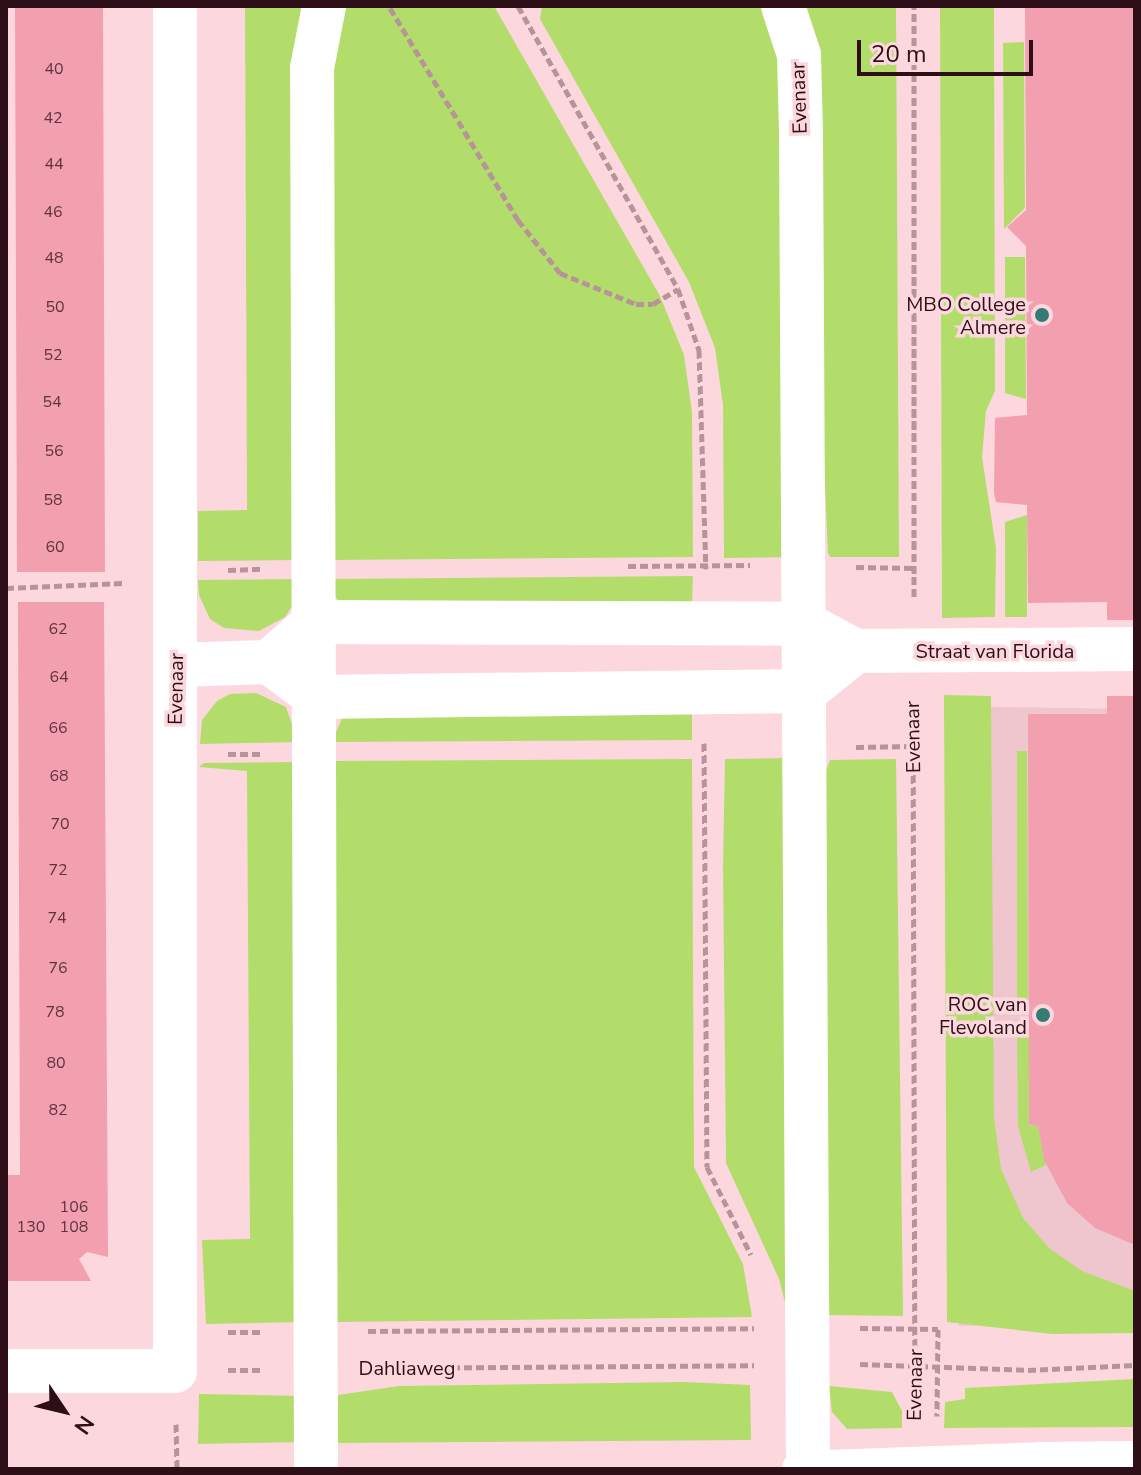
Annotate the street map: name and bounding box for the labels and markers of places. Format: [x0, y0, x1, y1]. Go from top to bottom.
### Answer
place label: MBO College Almere [906, 292, 1026, 339]
marker: MBO College Almere [1033, 306, 1051, 324]
place label: ROC van Flevoland [939, 992, 1027, 1039]
marker: ROC van Flevoland [1034, 1006, 1052, 1024]

